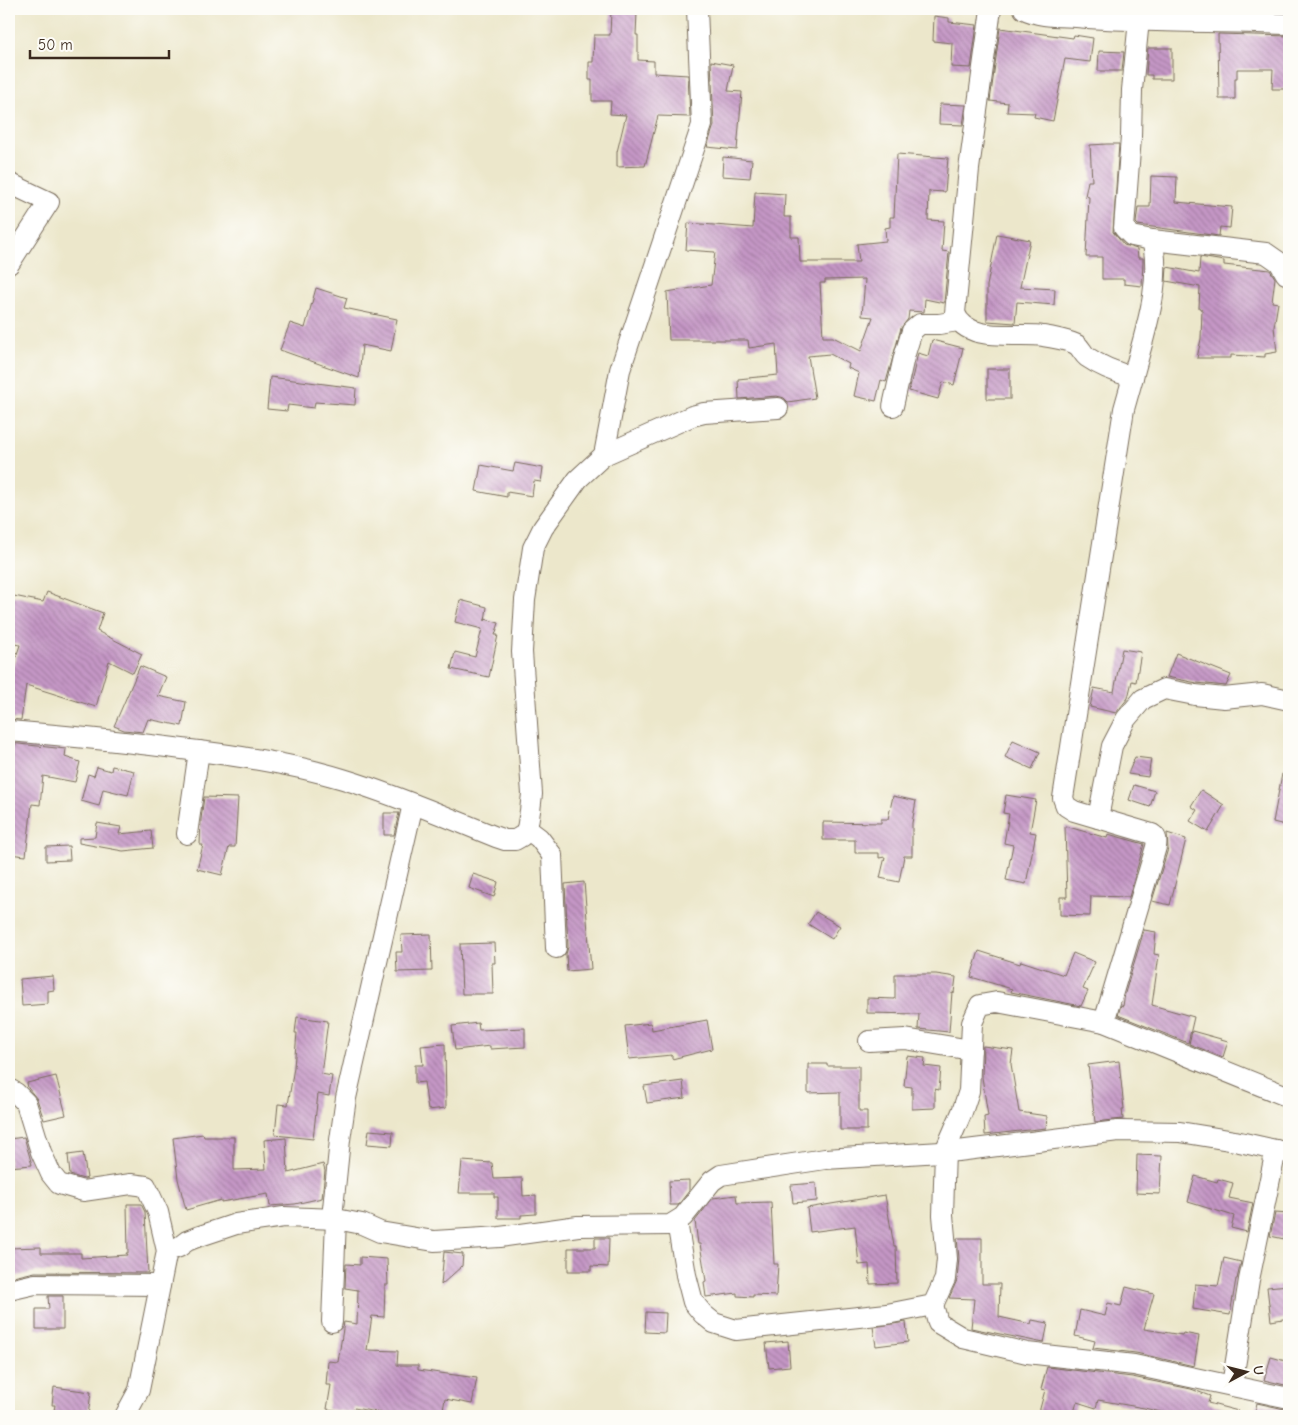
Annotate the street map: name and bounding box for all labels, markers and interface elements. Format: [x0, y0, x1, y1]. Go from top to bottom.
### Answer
scale bar [30, 28, 169, 60]
text: 50 m [38, 36, 73, 54]
north arrow [1220, 1348, 1270, 1398]
text: U [1249, 1365, 1267, 1376]

